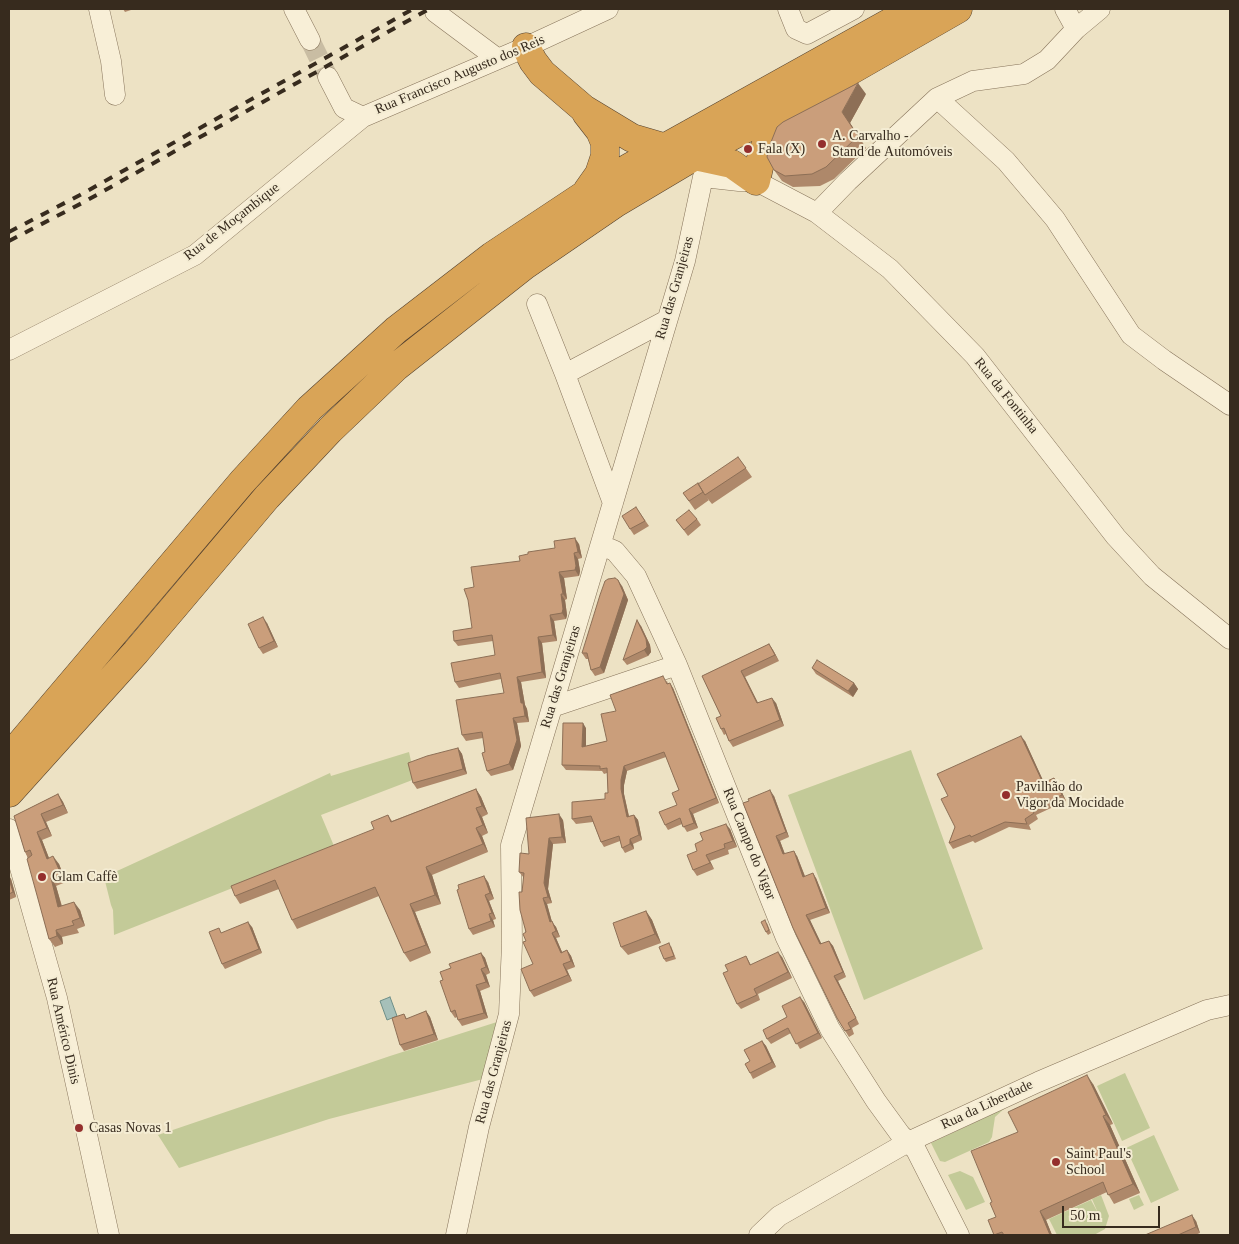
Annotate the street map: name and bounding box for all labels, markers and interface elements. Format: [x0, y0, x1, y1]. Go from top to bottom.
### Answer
street label: Rua Francisco Augusto dos Reis [373, 32, 547, 118]
place label: A. Carvalho - Stand de Automóveis [832, 128, 953, 160]
marker: A. Carvalho - Stand de Automóveis [816, 138, 828, 150]
place label: Fala (X) [758, 141, 805, 157]
marker: Fala (X) [742, 143, 754, 155]
street label: Rua de Moçambique [181, 179, 283, 265]
street label: Rua das Granjeiras [652, 234, 698, 342]
street label: Rua da Fontinha [970, 355, 1042, 437]
street label: Rua das Granjeiras [537, 624, 585, 730]
place label: Pavilhão do Vigor da Mocidade [1016, 779, 1124, 812]
street label: Rua Campo do Vigor [719, 786, 779, 902]
marker: Pavilhão do Vigor da Mocidade [1000, 789, 1012, 801]
place label: Glam Caffè [52, 869, 117, 885]
marker: Glam Caffè [36, 871, 48, 883]
street label: Rua Américo Dinis [43, 976, 83, 1086]
street label: Rua das Granjeiras [472, 1018, 516, 1126]
street label: Rua da Liberdade [938, 1076, 1036, 1134]
place label: Casas Novas 1 [89, 1120, 171, 1136]
marker: Casas Novas 1 [73, 1122, 85, 1134]
place label: Saint Paul's School [1066, 1146, 1131, 1178]
marker: Saint Paul's School [1050, 1156, 1062, 1168]
scale bar [1064, 1196, 1162, 1228]
text: 50 m [1070, 1207, 1100, 1223]

